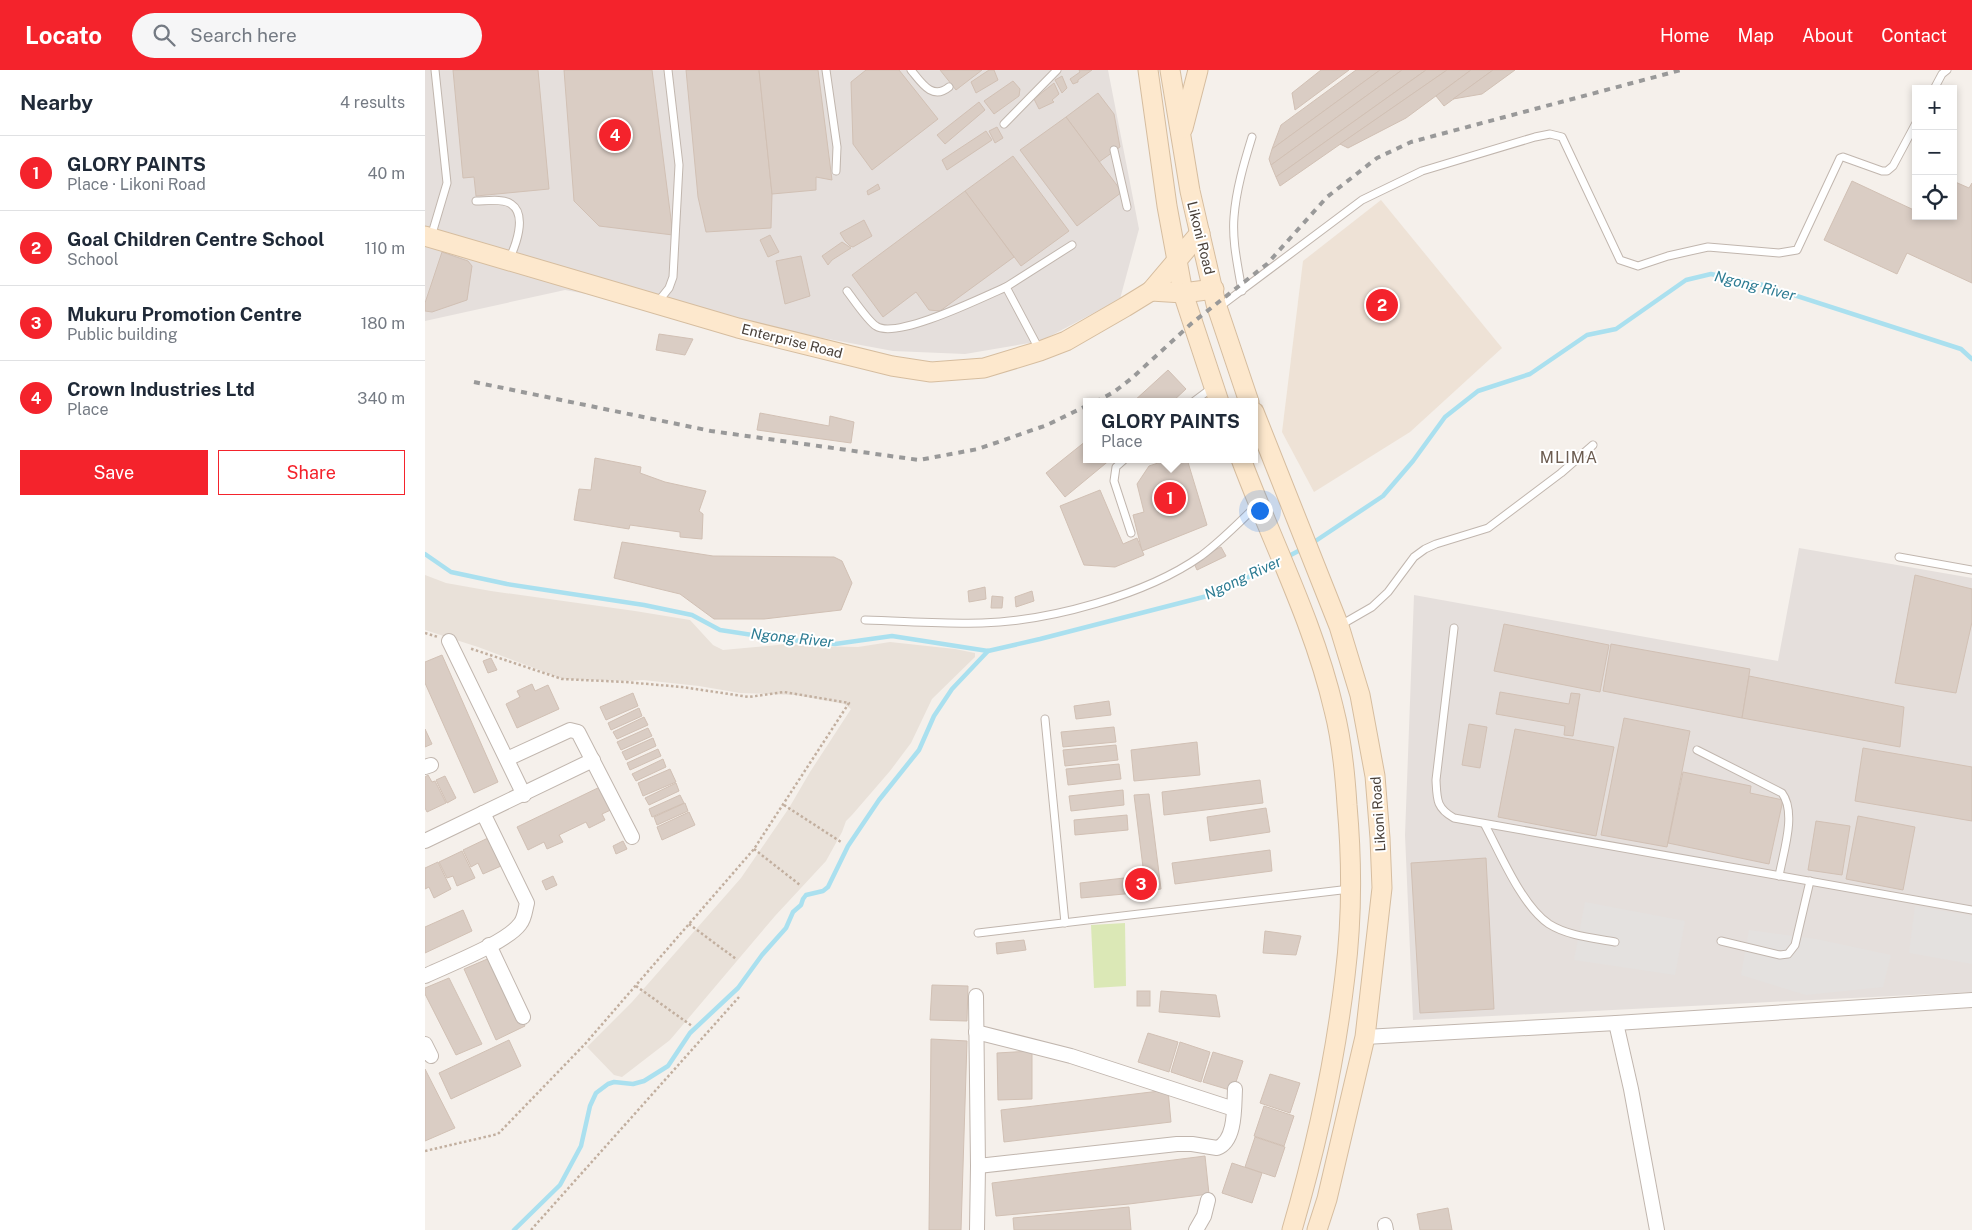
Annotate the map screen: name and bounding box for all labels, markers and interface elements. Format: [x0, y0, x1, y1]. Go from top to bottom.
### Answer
search box [132, 13, 482, 58]
text: Locato [25, 21, 102, 49]
icon: search [150, 21, 178, 49]
text: Search here [190, 24, 297, 46]
text: Home [1660, 25, 1710, 46]
text: Map [1738, 25, 1774, 46]
text: About [1802, 25, 1853, 46]
text: Contact [1881, 25, 1947, 46]
map controls [1912, 85, 1957, 220]
button: + [1912, 85, 1957, 130]
text: Nearby [20, 90, 93, 115]
text: 4 results [340, 93, 405, 112]
pin: 4 [599, 116, 631, 154]
button: − [1912, 130, 1957, 175]
text: GLORY PAINTS [67, 153, 206, 175]
text: 1 [33, 164, 39, 183]
text: 40 m [367, 164, 405, 183]
text: Place · Likoni Road [67, 175, 206, 194]
button: locate [1912, 175, 1957, 220]
street label: Likoni Road [1184, 200, 1218, 276]
text: Goal Children Centre School [67, 228, 324, 250]
text: 2 [31, 239, 41, 258]
text: 110 m [364, 239, 405, 258]
text: School [67, 250, 118, 269]
water label: Ngong River [1713, 267, 1798, 304]
pin: 2 [1366, 286, 1398, 324]
text: Mukuru Promotion Centre [67, 303, 302, 325]
text: 3 [31, 314, 41, 333]
text: 180 m [361, 314, 405, 333]
street label: Enterprise Road [740, 321, 844, 361]
text: Public building [67, 325, 178, 344]
text: Crown Industries Ltd [67, 378, 255, 400]
text: 4 [31, 389, 41, 408]
text: 340 m [357, 389, 405, 408]
popup [1083, 398, 1258, 463]
text: Place [67, 400, 109, 419]
text: GLORY PAINTS [1101, 410, 1240, 432]
text: Place [1101, 432, 1143, 451]
district label: MLIMA [1540, 448, 1598, 467]
button: Save [20, 450, 208, 495]
button: Share [218, 450, 405, 495]
pin: 1 [1154, 479, 1186, 517]
your location [1247, 498, 1273, 524]
water label: Ngong River [1202, 552, 1284, 603]
water label: Ngong River [750, 625, 834, 650]
street label: Likoni Road [1367, 776, 1389, 852]
pin: 3 [1125, 865, 1157, 903]

